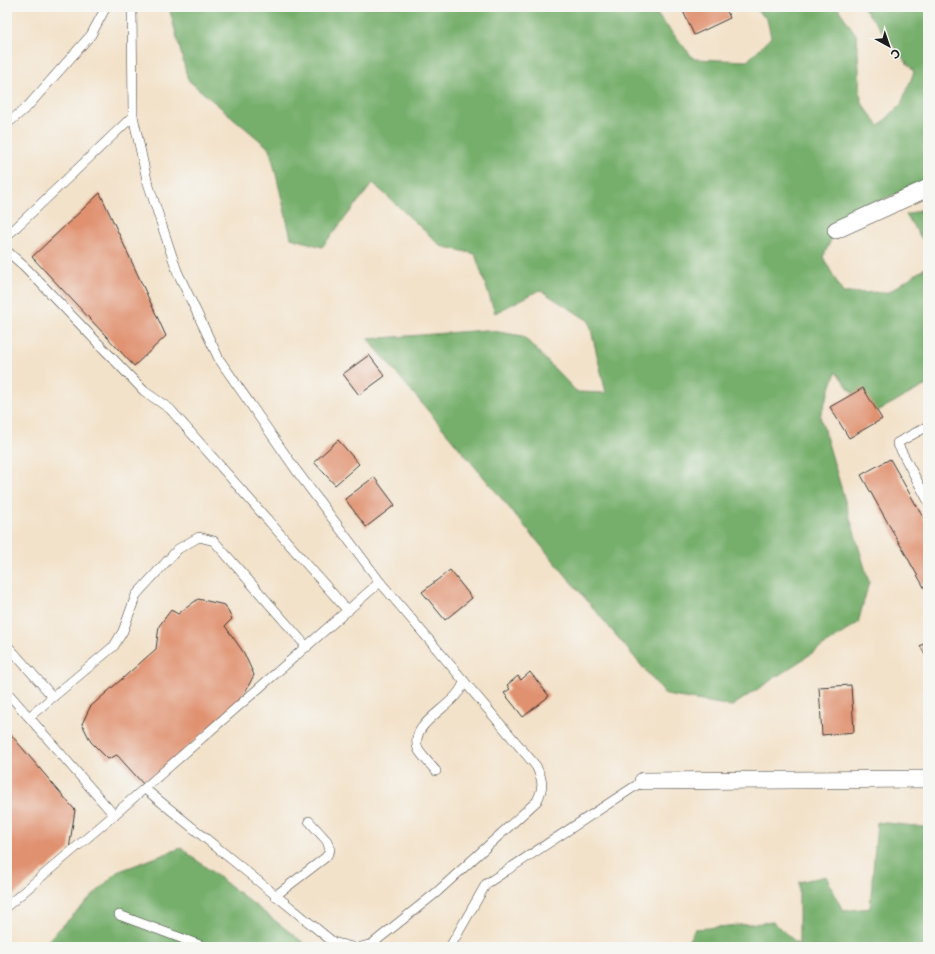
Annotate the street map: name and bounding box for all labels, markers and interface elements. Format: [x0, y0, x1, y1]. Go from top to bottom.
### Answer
north arrow [869, 26, 909, 66]
text: С [887, 45, 904, 63]

